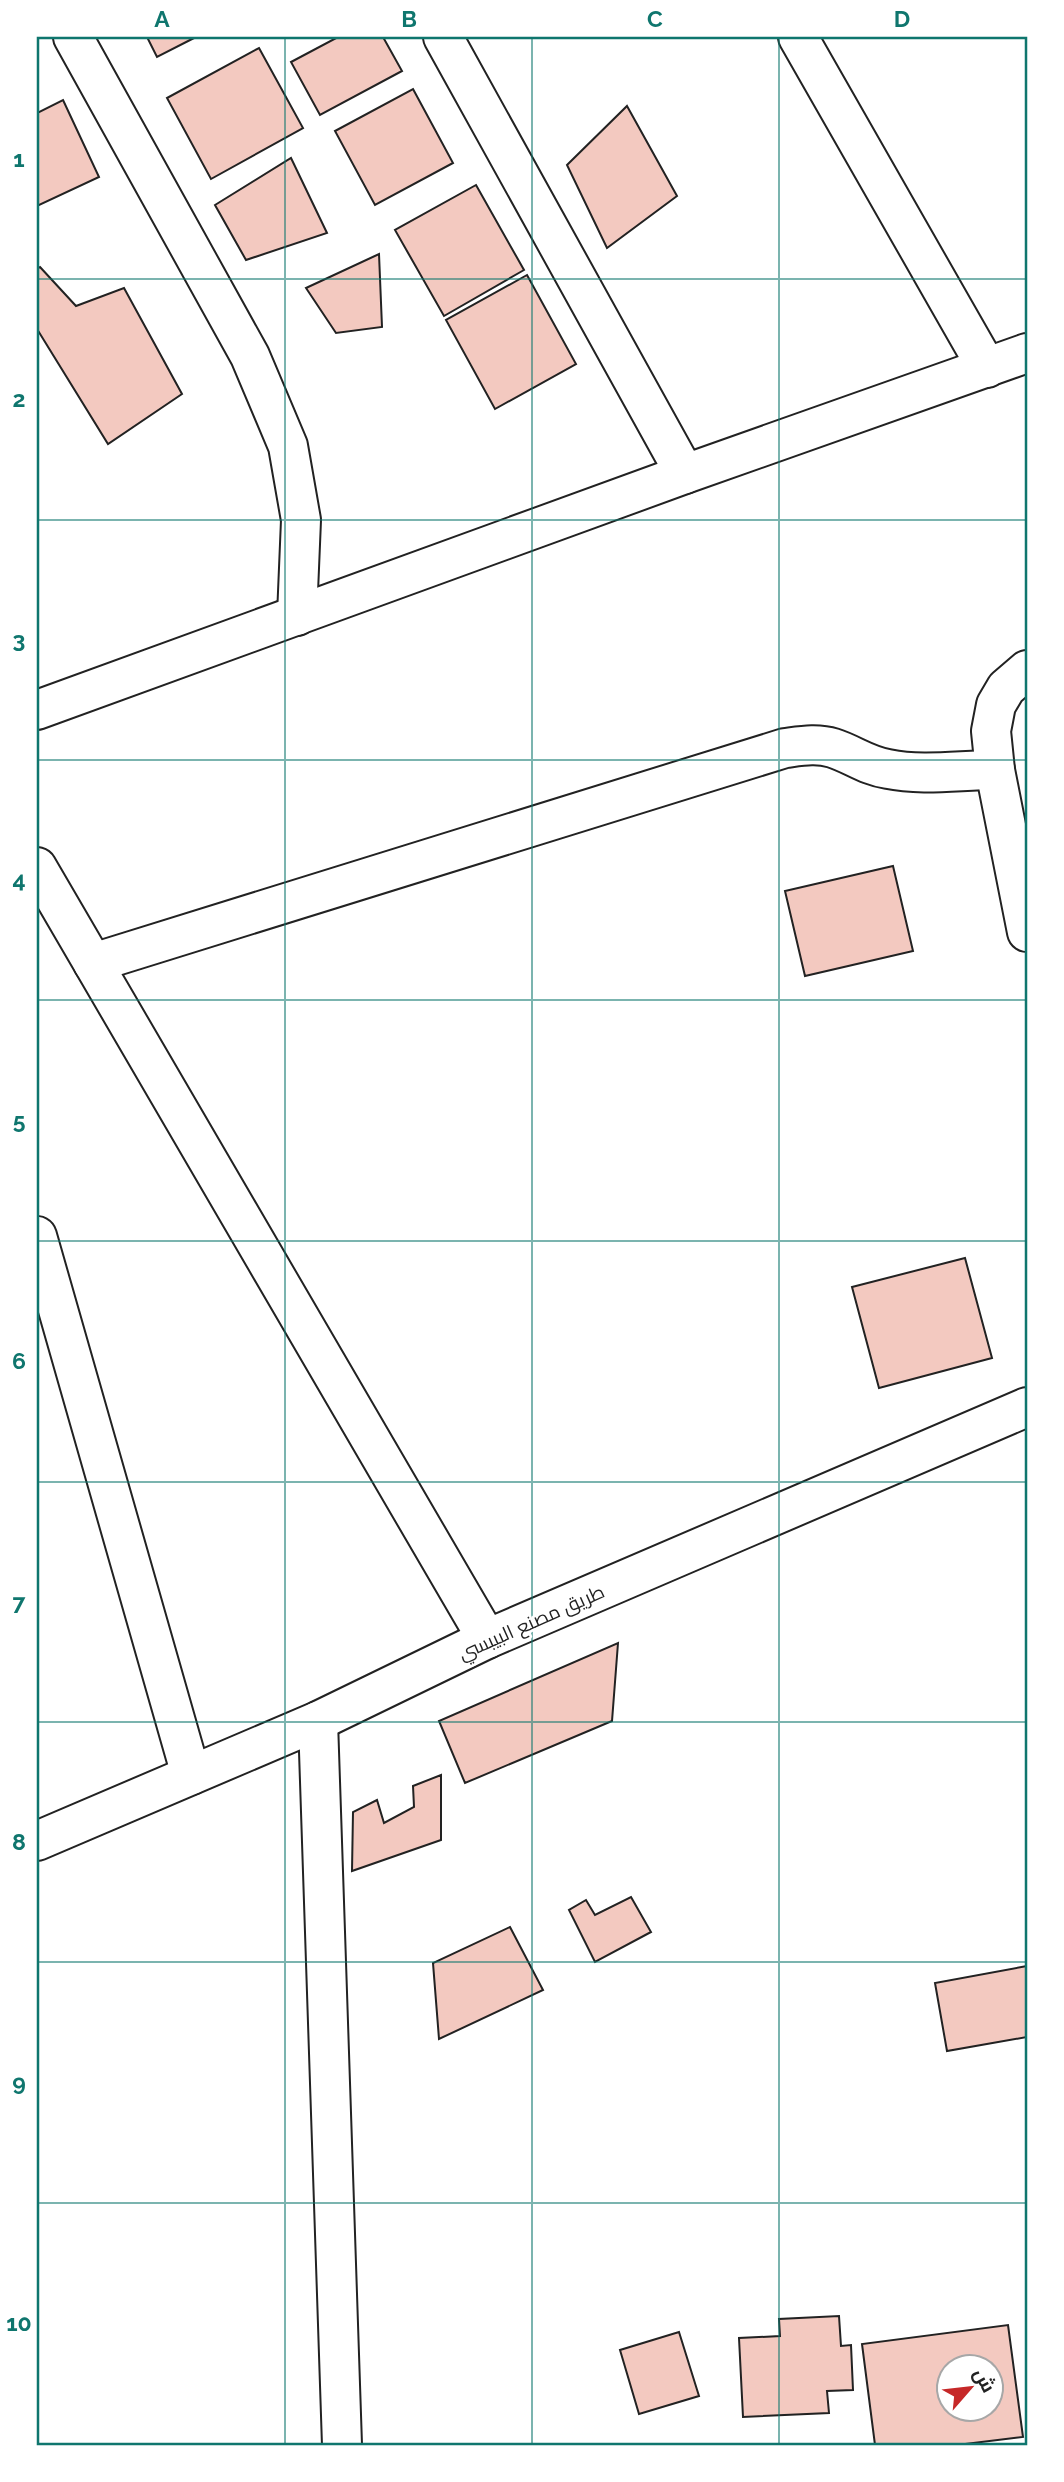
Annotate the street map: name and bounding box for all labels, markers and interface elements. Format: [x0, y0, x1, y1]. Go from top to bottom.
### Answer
text: A [154, 5, 170, 32]
text: B [401, 5, 417, 32]
text: C [647, 5, 663, 32]
text: D [894, 5, 910, 32]
text: 1 [13, 145, 25, 172]
text: 2 [13, 385, 25, 412]
text: 3 [13, 626, 25, 653]
text: 4 [12, 866, 26, 893]
text: 5 [13, 1107, 26, 1134]
text: 6 [12, 1347, 26, 1374]
street label: طريق مصنع البيبسي [455, 1580, 609, 1668]
text: 7 [13, 1588, 26, 1615]
text: 8 [12, 1828, 26, 1855]
text: 9 [12, 2069, 26, 2096]
text: 10 [6, 2309, 32, 2336]
north arrow [934, 2352, 1004, 2422]
text: ش [969, 2364, 1000, 2396]

